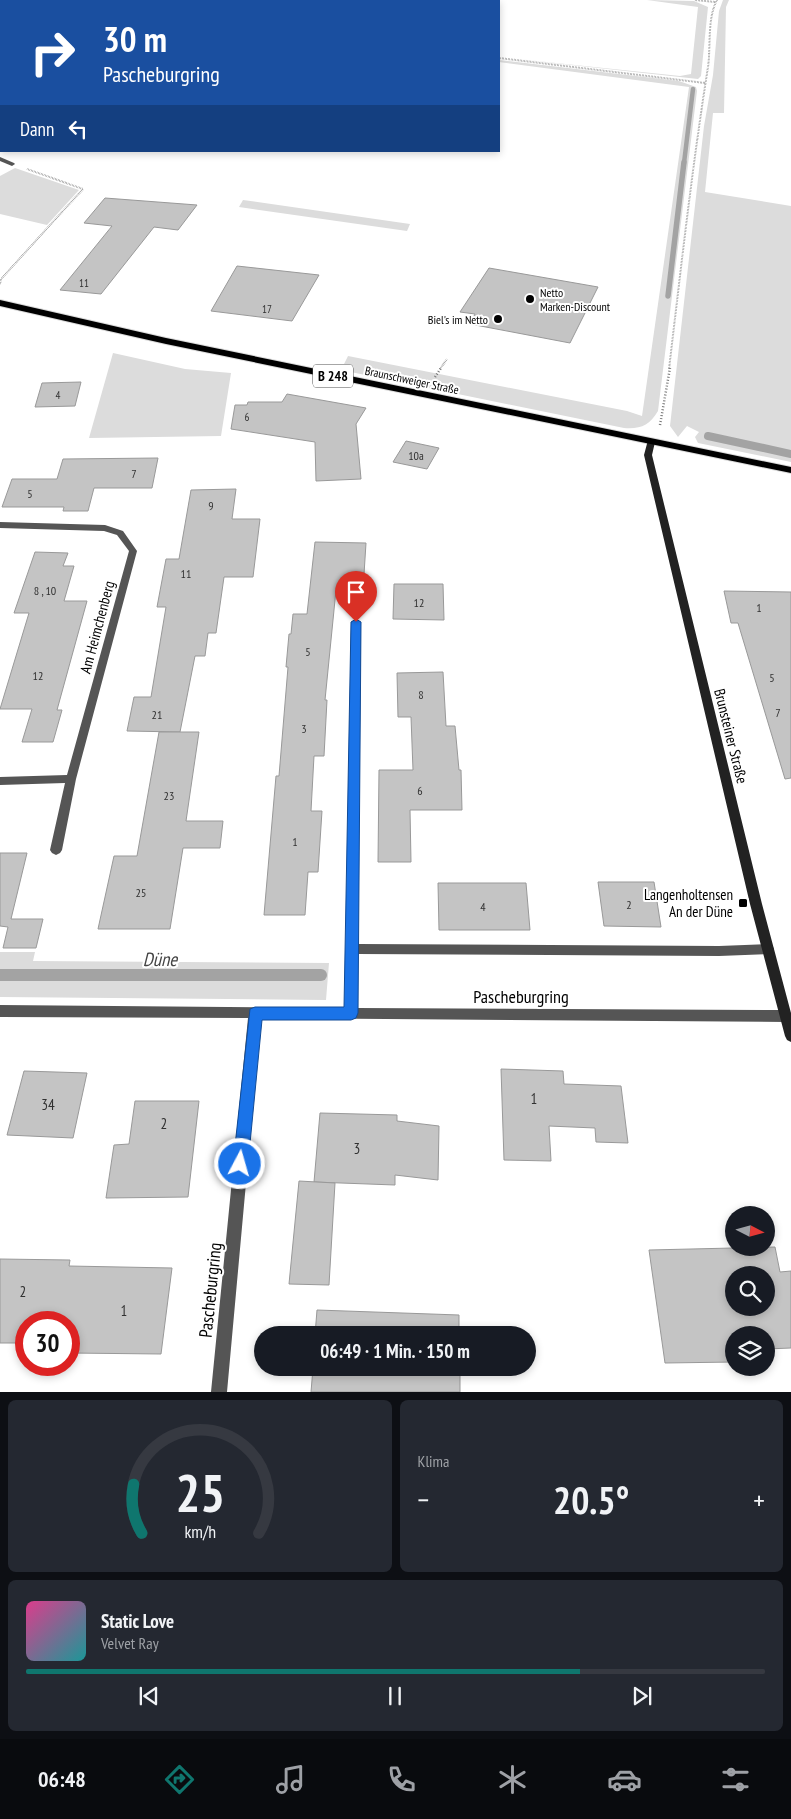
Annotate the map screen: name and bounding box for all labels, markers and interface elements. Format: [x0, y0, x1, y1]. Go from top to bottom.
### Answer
text: 30 m [103, 16, 167, 62]
icon: right [20, 20, 85, 85]
text: Pascheburgring [103, 60, 220, 88]
icon: left [64, 115, 92, 143]
text: Dann [20, 117, 54, 141]
house number: 11 [79, 276, 89, 290]
place label: Netto Marken-Discount [540, 285, 611, 314]
marker: Netto Marken-Discount [524, 293, 536, 305]
house number: 17 [262, 302, 272, 316]
place label: Biel's im Netto [428, 312, 488, 327]
marker: Biel's im Netto [492, 313, 504, 325]
street label: Braunschweiger Straße [364, 363, 460, 397]
road number: B 248 [313, 364, 353, 388]
house number: 4 [56, 388, 61, 402]
house number: 6 [245, 410, 250, 424]
house number: 10a [408, 448, 424, 463]
house number: 7 [131, 466, 137, 481]
house number: 5 [27, 486, 33, 501]
house number: 9 [208, 498, 214, 513]
house number: 11 [181, 566, 191, 581]
pin [335, 571, 377, 622]
icon: arrive [342, 578, 370, 606]
street label: Am Heimchenberg [75, 579, 119, 675]
house number: 8 , 10 [34, 583, 56, 598]
house number: 12 [414, 595, 424, 610]
house number: 1 [756, 600, 762, 615]
house number: 5 [305, 644, 311, 659]
house number: 12 [33, 668, 43, 683]
house number: 5 [769, 670, 775, 685]
house number: 8 [418, 687, 424, 702]
street label: Brunsteiner Straße [710, 687, 752, 785]
house number: 7 [775, 705, 781, 720]
house number: 21 [152, 707, 162, 722]
house number: 3 [301, 721, 307, 736]
house number: 6 [417, 783, 423, 798]
house number: 23 [164, 788, 174, 803]
house number: 1 [292, 834, 298, 849]
house number: 25 [136, 885, 146, 900]
place label: Langenholtensen An der Düne [644, 885, 733, 921]
house number: 2 [626, 897, 632, 912]
marker: Langenholtensen An der Düne [737, 897, 749, 909]
house number: 4 [480, 899, 486, 914]
water label: Düne [143, 947, 178, 971]
street label: Pascheburgring [473, 985, 569, 1008]
house number: 1 [531, 1089, 537, 1108]
house number: 34 [41, 1095, 55, 1114]
house number: 2 [161, 1114, 167, 1133]
position arrow [213, 1137, 265, 1189]
house number: 3 [354, 1139, 360, 1158]
north arrow [725, 1206, 775, 1256]
map controls [725, 1206, 775, 1376]
street label: Pascheburgring [194, 1241, 226, 1339]
button: search [725, 1266, 775, 1316]
house number: 2 [20, 1282, 26, 1301]
house number: 1 [121, 1301, 127, 1320]
speed limit sign: 30 [15, 1311, 80, 1376]
button: layers [725, 1326, 775, 1376]
text: 06:49 · 1 Min. · 150 m [320, 1339, 470, 1363]
text: Klima [418, 1451, 449, 1471]
text: 25 [175, 1459, 225, 1526]
text: 20.5° [553, 1475, 629, 1524]
text: − [418, 1481, 429, 1518]
text: + [753, 1481, 765, 1518]
text: km/h [184, 1520, 216, 1543]
text: Static Love [101, 1609, 174, 1633]
text: Velvet Ray [101, 1633, 159, 1653]
icon: previous [135, 1682, 163, 1710]
icon: pause [381, 1682, 409, 1710]
icon: next [628, 1682, 656, 1710]
icon: directions [162, 1762, 197, 1797]
icon: music [273, 1762, 308, 1797]
icon: phone [384, 1762, 419, 1797]
icon: climate [495, 1762, 530, 1797]
icon: car [607, 1762, 642, 1797]
icon: filters [718, 1762, 753, 1797]
text: 06:48 [38, 1765, 86, 1793]

